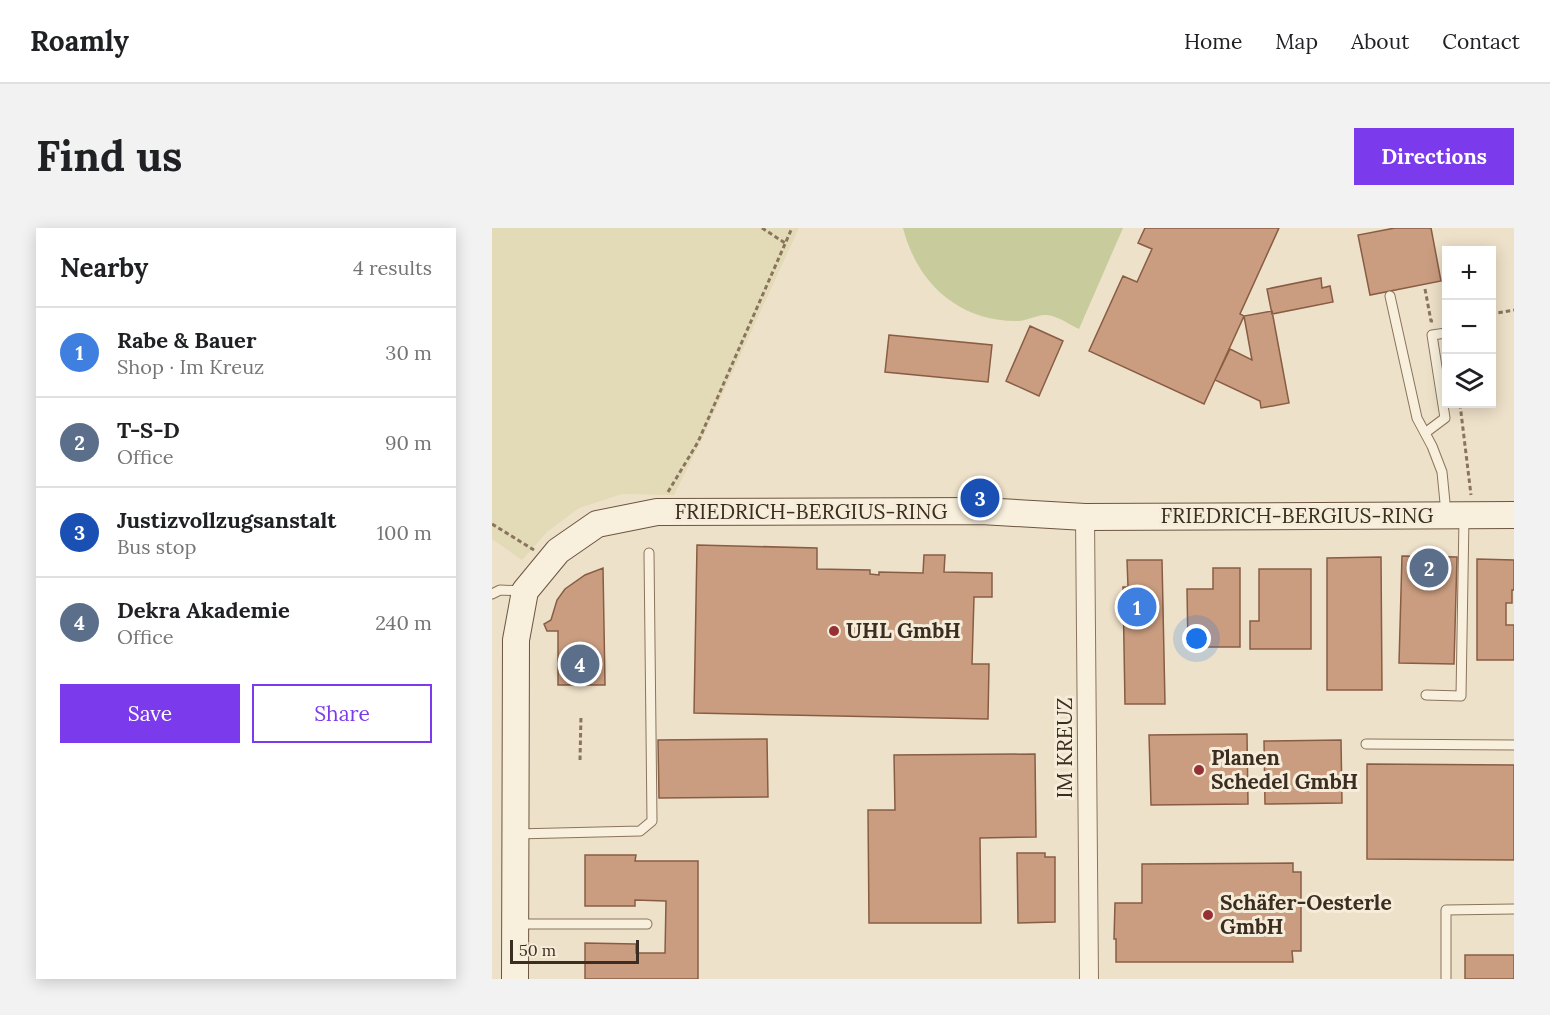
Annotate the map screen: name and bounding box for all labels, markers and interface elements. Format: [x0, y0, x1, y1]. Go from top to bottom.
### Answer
text: Roamly [30, 23, 129, 59]
text: Home [1184, 28, 1242, 55]
text: Map [1275, 28, 1318, 55]
text: About [1351, 28, 1409, 55]
text: Contact [1442, 28, 1520, 55]
button: Directions [1354, 128, 1514, 185]
text: Find us [36, 129, 182, 183]
map controls [1442, 246, 1496, 408]
button: + [1442, 246, 1496, 300]
text: Nearby [60, 251, 148, 284]
text: 4 results [353, 255, 432, 280]
button: − [1442, 300, 1496, 354]
text: Rabe & Bauer [117, 326, 256, 354]
text: 1 [75, 340, 84, 365]
text: 30 m [385, 340, 432, 365]
text: Shop · Im Kreuz [117, 354, 264, 379]
button: layers [1442, 354, 1496, 408]
text: T-S-D [117, 416, 180, 444]
text: 2 [74, 430, 85, 455]
text: 90 m [385, 430, 432, 455]
text: Office [117, 444, 174, 469]
pin: 3 [960, 476, 1000, 520]
street label: FRIEDRICH-BERGIUS-RING [675, 498, 947, 525]
street label: FRIEDRICH-BERGIUS-RING [1161, 502, 1433, 529]
text: Justizvollzugsanstalt [117, 506, 336, 534]
text: 3 [74, 520, 85, 545]
text: 100 m [377, 520, 432, 545]
text: Bus stop [117, 534, 196, 559]
pin: 2 [1410, 546, 1448, 590]
pin: 1 [1118, 584, 1156, 629]
text: Dekra Akademie [117, 596, 290, 624]
text: 4 [74, 610, 85, 635]
text: 240 m [375, 610, 432, 635]
place label: UHL GmbH [846, 617, 961, 644]
text: Office [117, 624, 174, 649]
marker: UHL GmbH [827, 624, 841, 638]
your location [1182, 624, 1211, 653]
pin: 4 [560, 642, 599, 686]
button: Save [60, 684, 240, 743]
button: Share [252, 684, 432, 743]
street label: IM KREUZ [1051, 697, 1078, 799]
place label: Planen Schedel GmbH [1211, 744, 1358, 795]
marker: Planen Schedel GmbH [1192, 763, 1206, 777]
place label: Schäfer-Oesterle GmbH [1220, 889, 1392, 940]
marker: Schäfer-Oesterle GmbH [1201, 908, 1215, 922]
scale bar [510, 937, 639, 964]
text: 50 m [519, 940, 556, 960]

